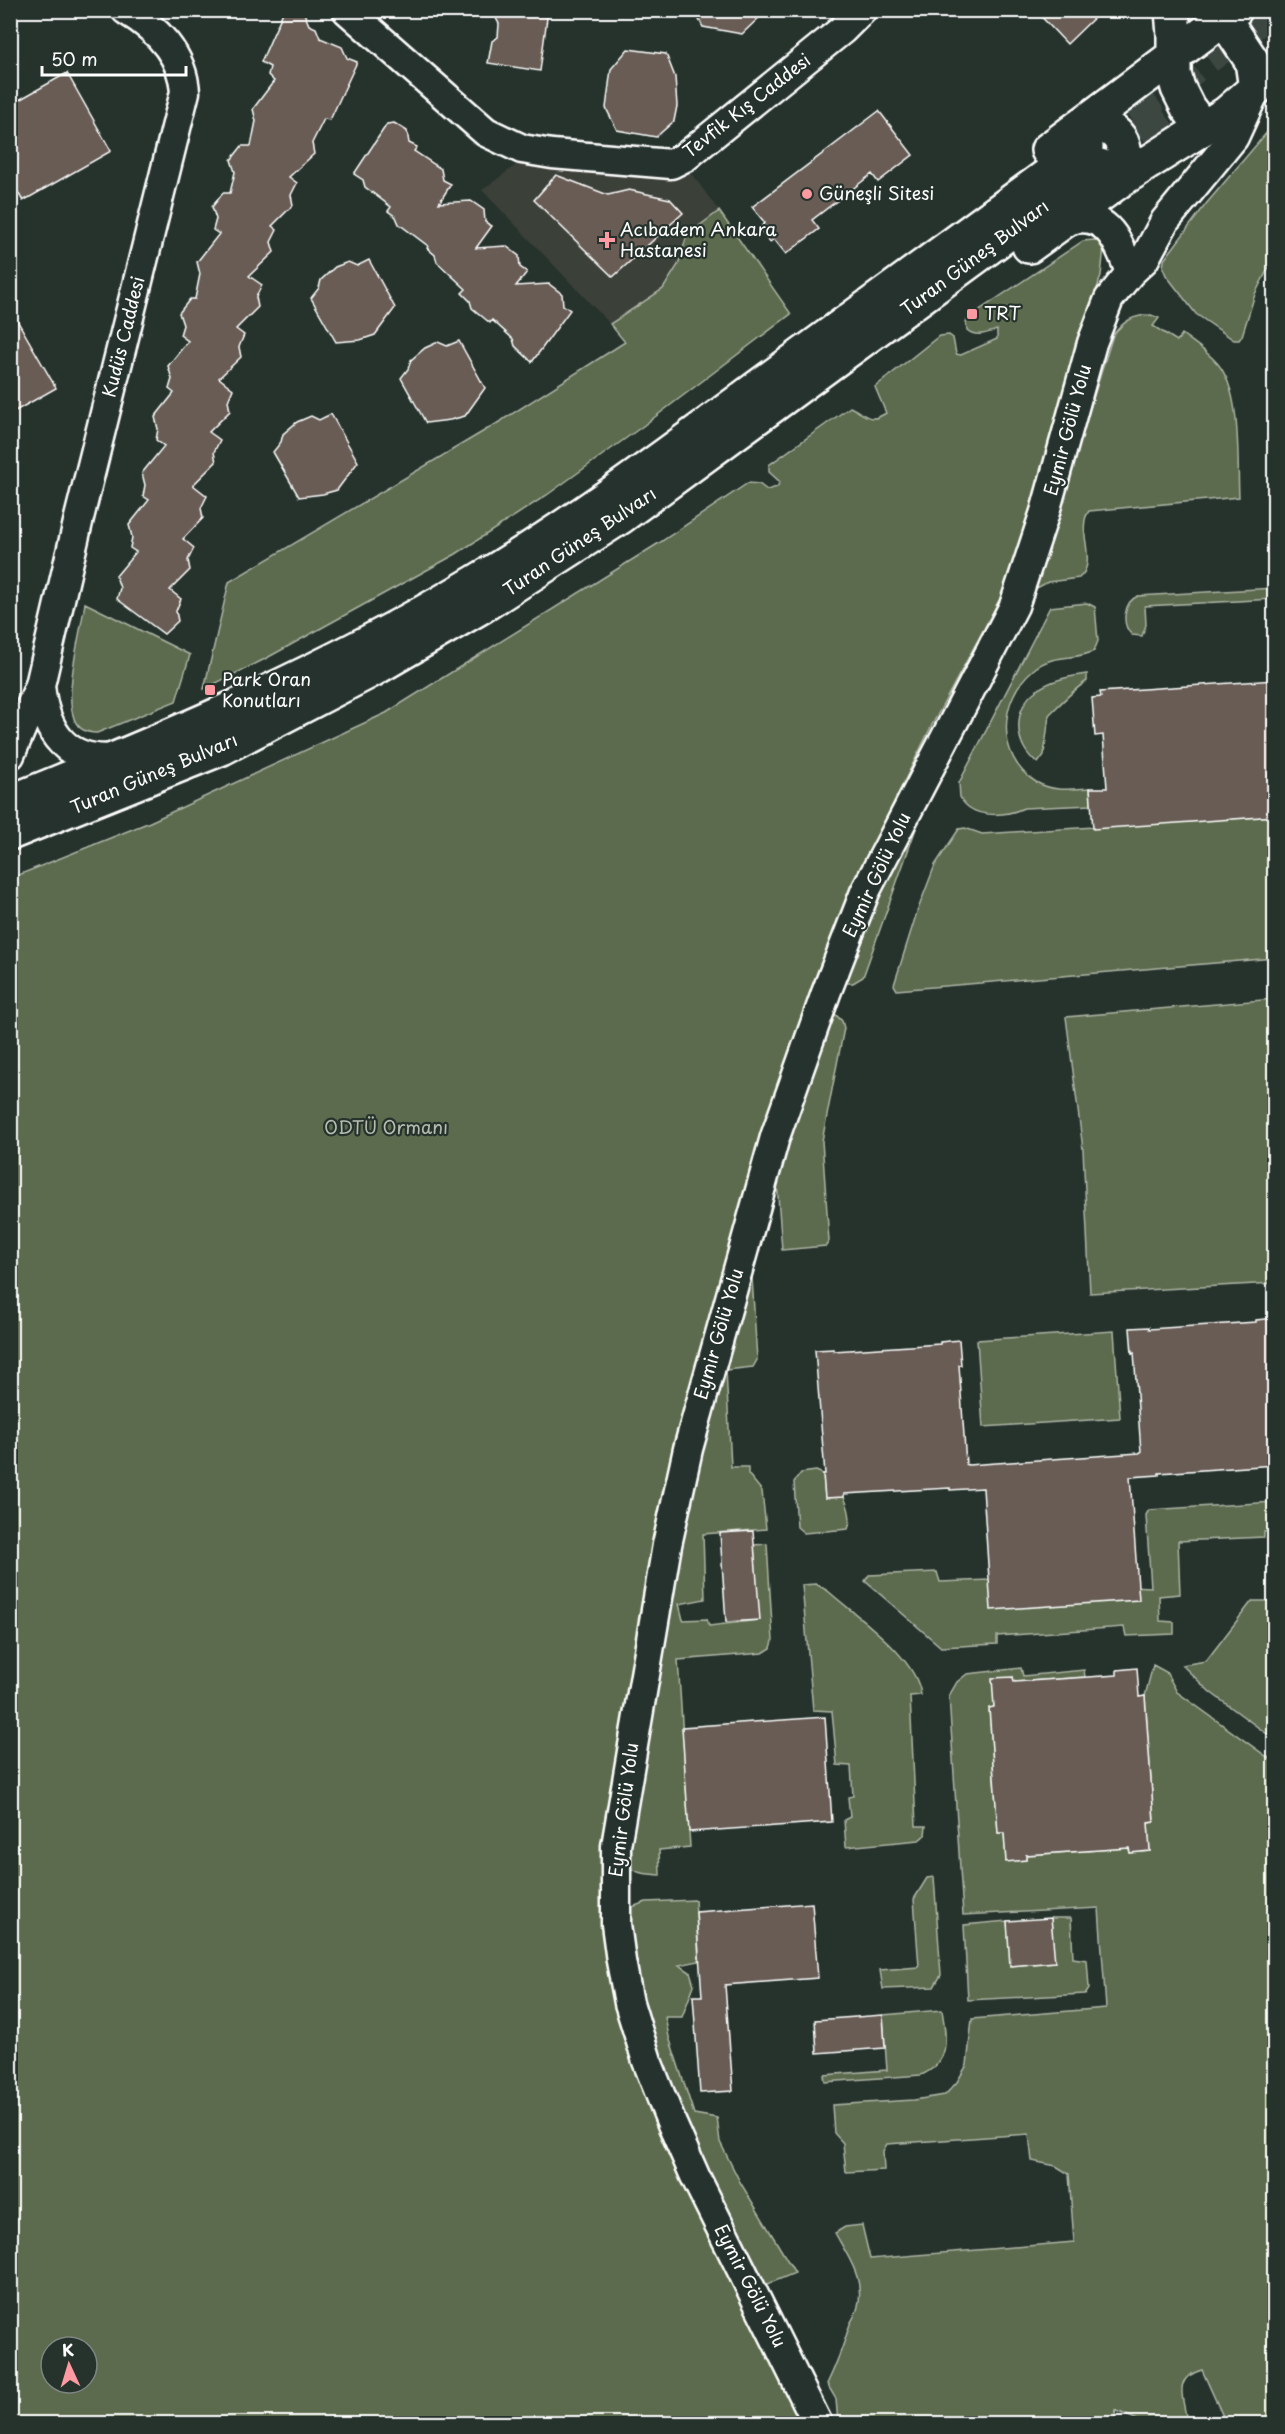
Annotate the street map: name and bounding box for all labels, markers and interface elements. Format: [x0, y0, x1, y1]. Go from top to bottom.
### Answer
scale bar [42, 39, 186, 77]
text: 50 m [51, 45, 98, 72]
street label: Tevfik Kış Caddesi [676, 46, 816, 163]
place label: Güneşli Sitesi [819, 179, 934, 206]
marker: Güneşli Sitesi [800, 187, 814, 201]
street label: Turan Güneş Bulvarı [894, 192, 1054, 321]
place label: Acıbadem Ankara Hastanesi [620, 215, 777, 263]
marker: Acıbadem Ankara Hastanesi [598, 231, 616, 249]
street label: Kudüs Caddesi [94, 273, 151, 400]
place label: TRT [984, 299, 1021, 326]
marker: TRT [965, 307, 979, 321]
street label: Eymir Gölü Yolu [1036, 361, 1097, 498]
street label: Turan Güneş Bulvarı [497, 479, 661, 602]
place label: Park Oran Konutları [222, 665, 311, 713]
marker: Park Oran Konutları [203, 683, 217, 697]
street label: Turan Güneş Bulvarı [66, 725, 241, 820]
street label: Eymir Gölü Yolu [835, 807, 916, 941]
park label: ODTÜ Ormanı [324, 1113, 448, 1140]
street label: Eymir Gölü Yolu [686, 1265, 749, 1402]
street label: Eymir Gölü Yolu [601, 1741, 644, 1879]
street label: Eymir Gölü Yolu [709, 2219, 794, 2352]
north arrow [39, 2335, 99, 2395]
text: K [61, 2337, 75, 2361]

